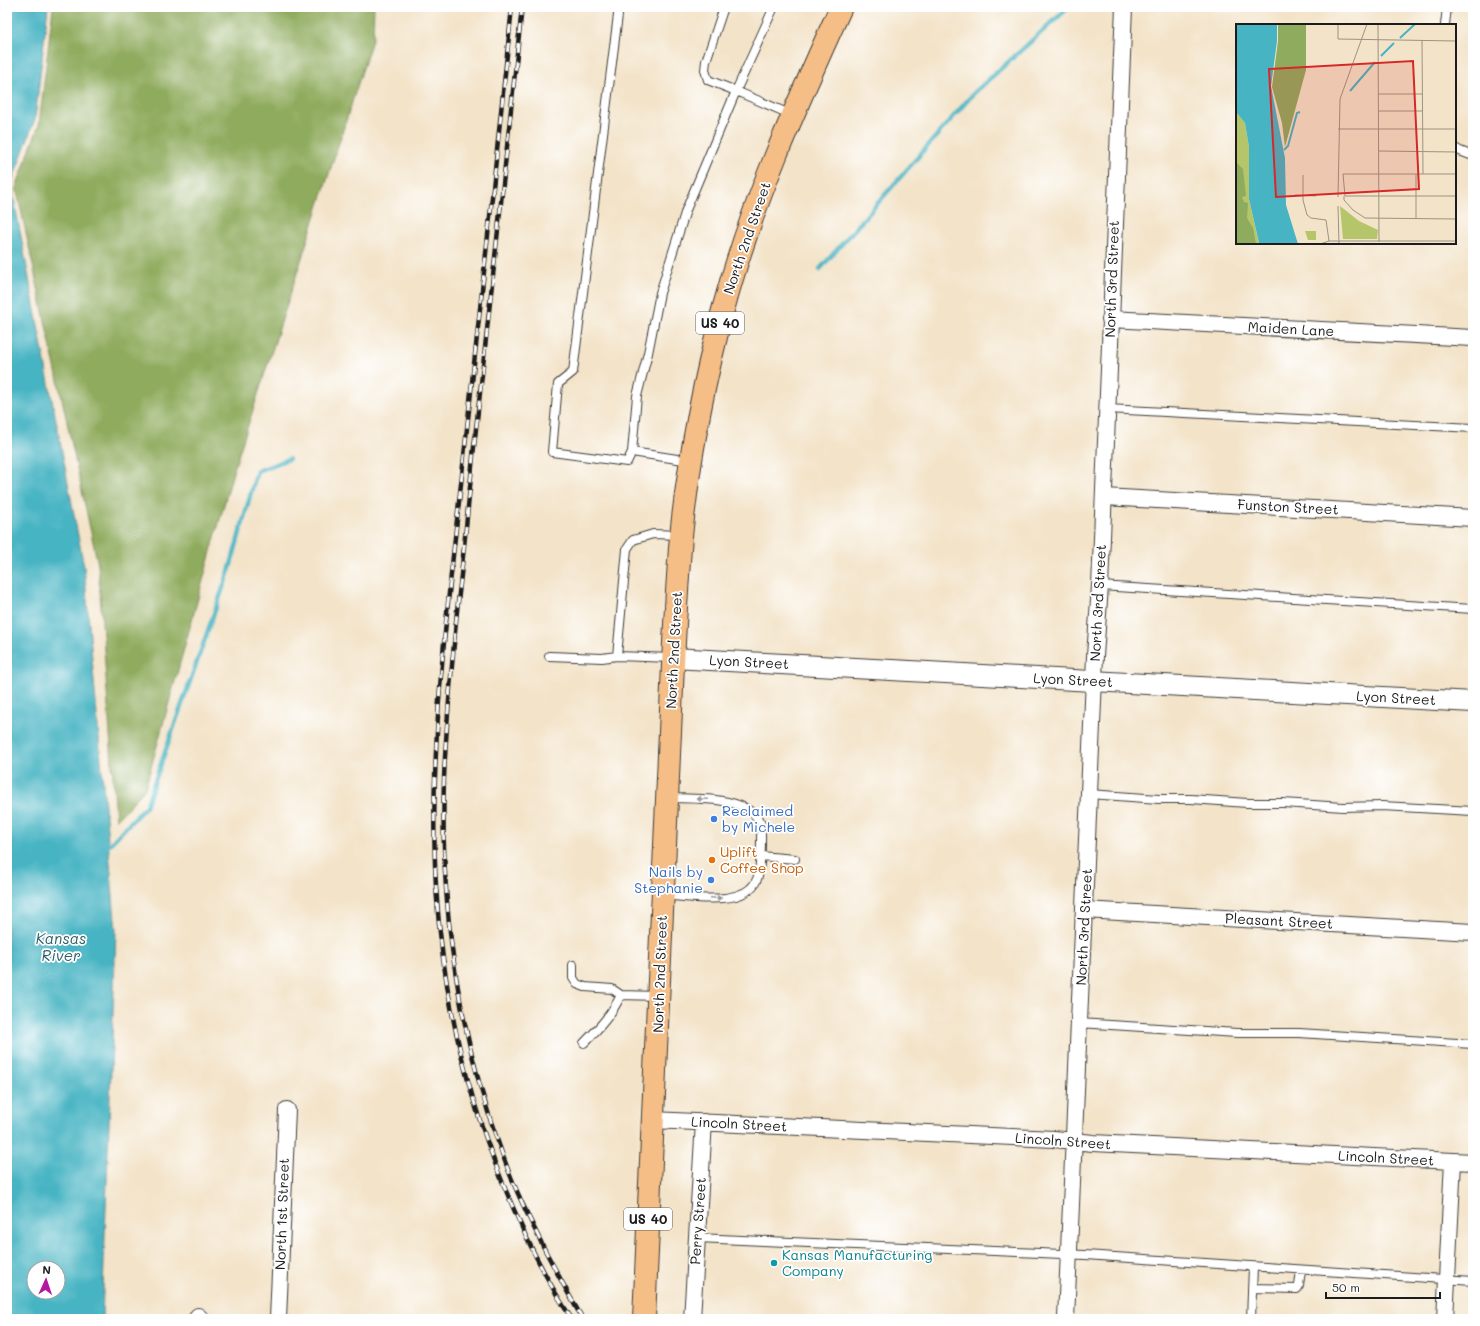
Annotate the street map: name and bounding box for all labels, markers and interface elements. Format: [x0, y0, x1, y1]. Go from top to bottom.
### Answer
inset map [1236, 24, 1456, 244]
street label: North 2nd Street [718, 179, 775, 297]
street label: North 3rd Street [1100, 220, 1123, 338]
road number: US 40 [696, 312, 744, 334]
street label: Maiden Lane [1247, 317, 1335, 340]
street label: Funston Street [1237, 494, 1339, 519]
street label: North 3rd Street [1085, 544, 1110, 662]
street label: North 2nd Street [661, 591, 686, 709]
street label: Lyon Street [709, 650, 789, 673]
street label: Lyon Street [1033, 668, 1113, 691]
street label: Lyon Street [1356, 686, 1436, 709]
one-way arrow [696, 796, 708, 803]
place label: Reclaimed by Michele [722, 801, 795, 836]
marker: Reclaimed by Michele [709, 814, 719, 824]
place label: Uplift Coffee Shop [720, 842, 804, 877]
marker: Uplift Coffee Shop [707, 855, 717, 865]
place label: Nails by Stephanie [634, 862, 703, 897]
street label: North 3rd Street [1071, 868, 1096, 986]
marker: Nails by Stephanie [706, 875, 716, 885]
one-way arrow [710, 895, 723, 901]
street label: Pleasant Street [1225, 908, 1333, 933]
street label: North 2nd Street [648, 915, 671, 1033]
water label: Kansas River [36, 928, 86, 965]
street label: Lincoln Street [690, 1111, 788, 1136]
street label: Lincoln Street [1014, 1128, 1112, 1153]
street label: Lincoln Street [1337, 1145, 1435, 1170]
street label: North 1st Street [270, 1157, 293, 1271]
street label: Perry Street [685, 1177, 710, 1265]
road number: US 40 [624, 1208, 672, 1230]
place label: Kansas Manufacturing Company [782, 1245, 933, 1280]
marker: Kansas Manufacturing Company [769, 1258, 779, 1268]
north arrow [26, 1260, 66, 1300]
text: N [42, 1262, 51, 1277]
scale bar [1326, 1274, 1440, 1300]
text: 50 m [1332, 1279, 1360, 1295]

